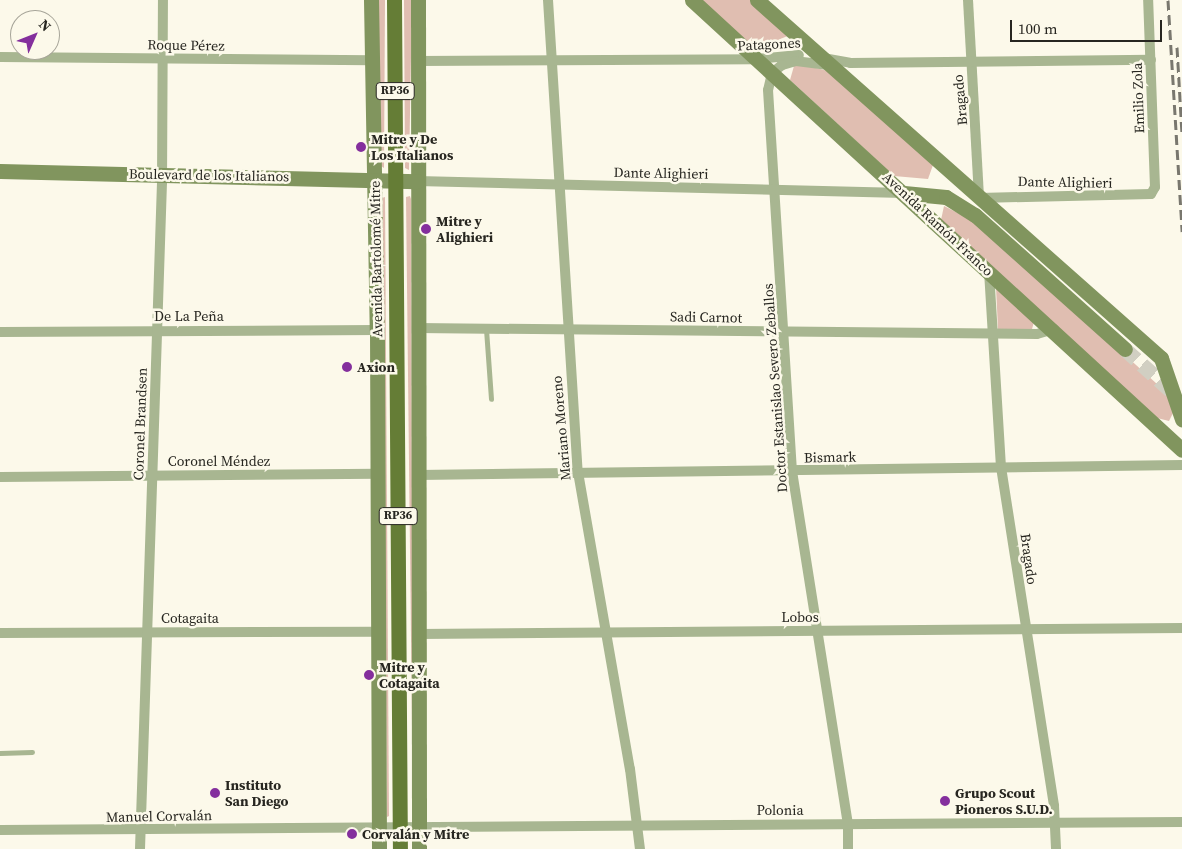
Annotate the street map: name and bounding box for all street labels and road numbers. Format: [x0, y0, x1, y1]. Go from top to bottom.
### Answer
street label: Patagones [737, 34, 801, 54]
street label: Roque Pérez [147, 36, 225, 54]
street label: Emilio Zola [1128, 62, 1148, 134]
street label: Bragado [949, 74, 971, 126]
road number: RP36 [375, 82, 415, 100]
street label: Dante Alighieri [613, 164, 709, 182]
street label: Boulevard de los Italianos [129, 165, 289, 185]
street label: Avenida Ramón Franco [879, 168, 997, 280]
street label: Dante Alighieri [1017, 173, 1113, 191]
street label: Avenida Bartolomé Mitre [366, 181, 386, 337]
street label: Doctor Estanislao Severo Zeballos [759, 283, 791, 493]
street label: De La Peña [154, 308, 224, 324]
street label: Sadi Carnot [670, 308, 742, 326]
street label: Coronel Brandsen [130, 367, 150, 481]
street label: Mariano Moreno [548, 375, 574, 481]
street label: Bismark [804, 448, 856, 466]
street label: Coronel Méndez [168, 453, 270, 469]
road number: RP36 [378, 506, 418, 526]
street label: Bragado [1017, 532, 1041, 586]
street label: Lobos [781, 609, 819, 625]
street label: Cotagaita [161, 610, 219, 626]
street label: Polonia [756, 802, 804, 818]
street label: Manuel Corvalán [106, 807, 212, 825]

